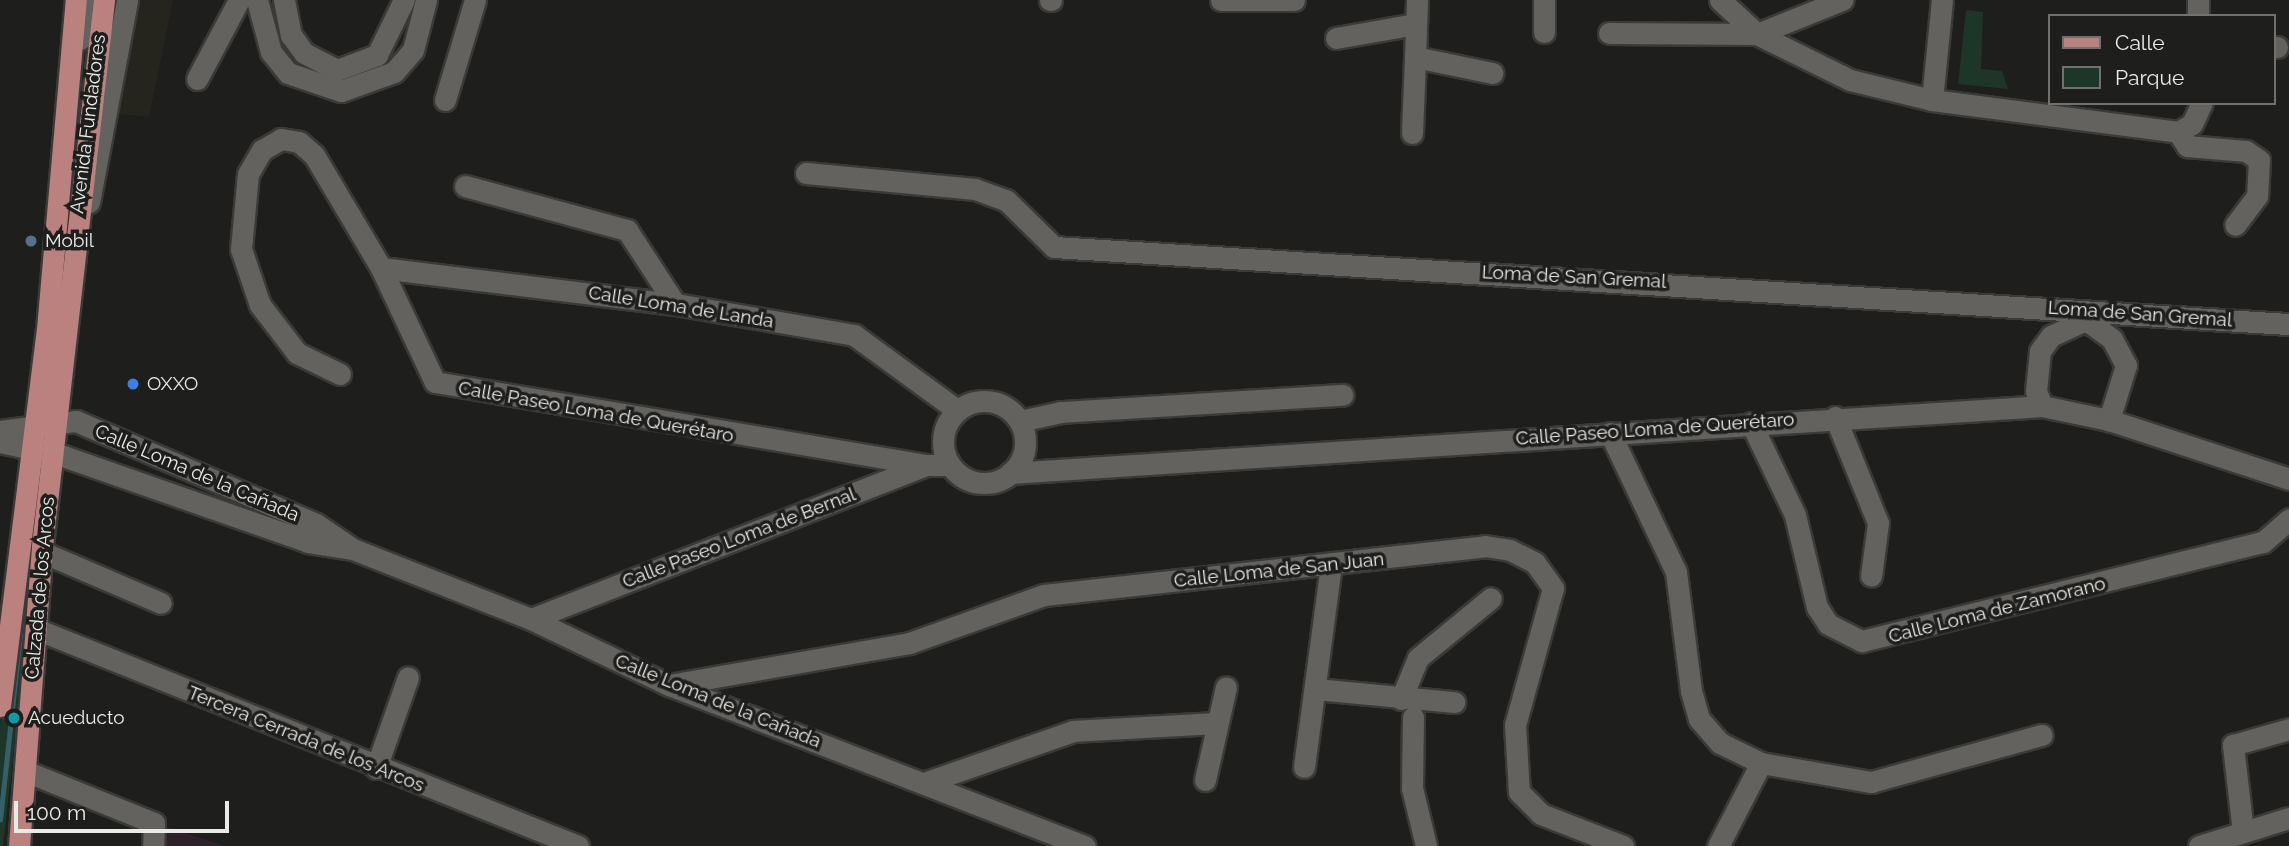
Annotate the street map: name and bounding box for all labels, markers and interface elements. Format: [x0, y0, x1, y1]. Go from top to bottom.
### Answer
legend [2048, 14, 2275, 105]
text: Calle [2115, 30, 2165, 55]
street label: Avenida Fundadores [66, 33, 110, 215]
text: Parque [2115, 65, 2184, 90]
place label: Mobil [45, 230, 94, 252]
marker: Mobil [23, 233, 39, 249]
street label: Loma de San Gremal [1481, 261, 1667, 293]
street label: Calle Loma de Landa [587, 281, 775, 333]
street label: Loma de San Gremal [2047, 296, 2233, 332]
place label: OXXO [147, 373, 198, 395]
marker: OXXO [125, 376, 141, 392]
street label: Calle Paseo Loma de Querétaro [456, 377, 736, 447]
street label: Calle Paseo Loma de Querétaro [1515, 408, 1795, 450]
street label: Calle Loma de la Cañada [91, 420, 303, 526]
street label: Calle Paseo Loma de Bernal [619, 483, 859, 593]
street label: Calzada de los Arcos [21, 496, 59, 680]
street label: Calle Loma de San Juan [1172, 548, 1386, 592]
street label: Calle Loma de Zamorano [1886, 572, 2108, 648]
street label: Calle Loma de la Cañada [612, 649, 824, 753]
street label: Tercera Cerrada de los Arcos [184, 681, 428, 797]
place label: Acueducto [28, 707, 124, 729]
marker: Acueducto [6, 710, 22, 726]
scale bar [18, 786, 233, 830]
text: 100 m [27, 800, 86, 825]

